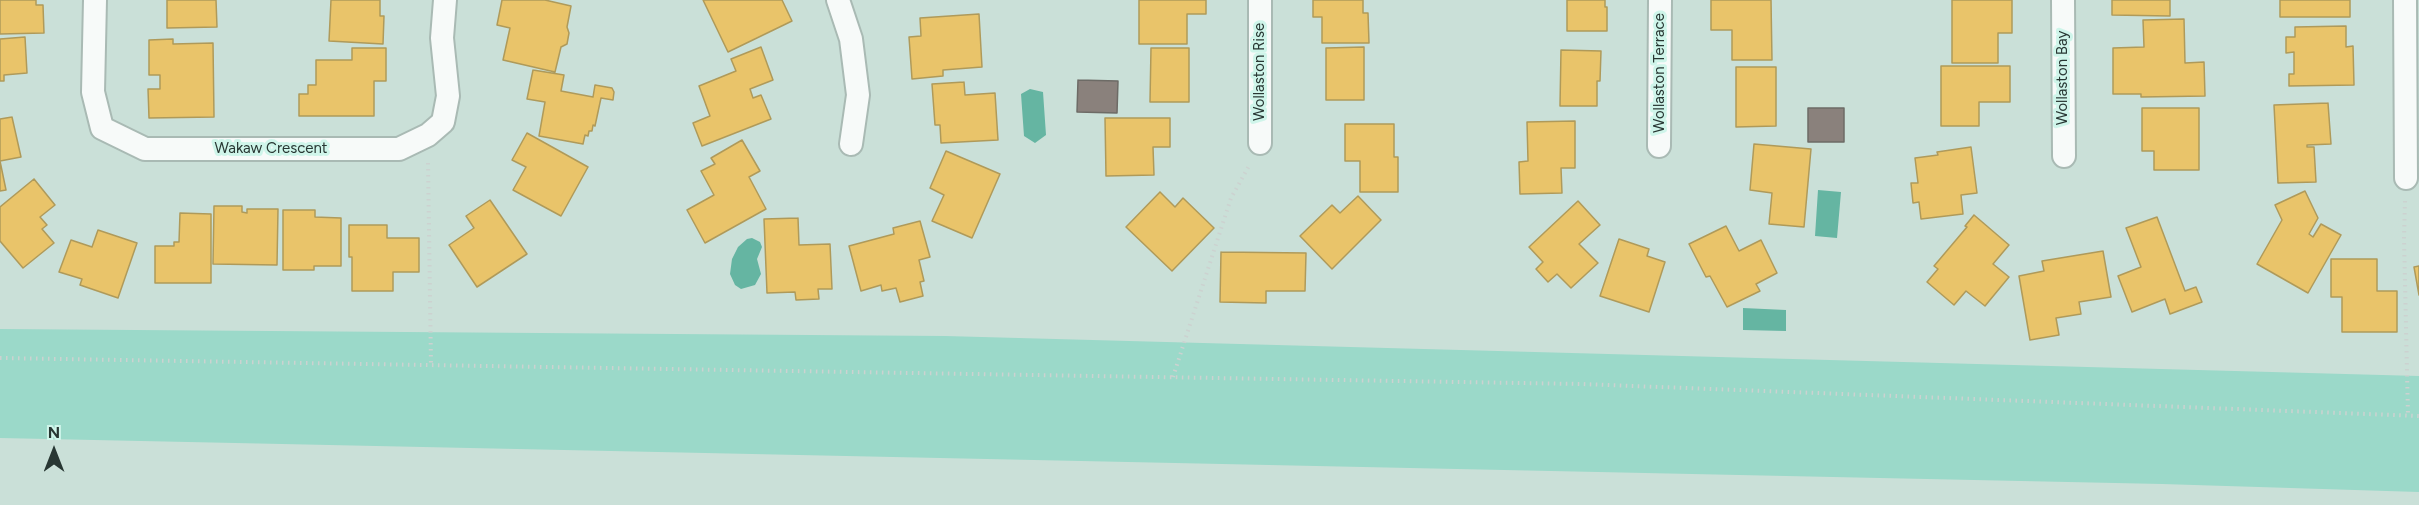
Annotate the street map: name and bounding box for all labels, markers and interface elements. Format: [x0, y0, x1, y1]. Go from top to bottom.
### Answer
street label: Wollaston Terrace [1651, 13, 1669, 133]
street label: Wollaston Rise [1251, 23, 1269, 121]
street label: Wollaston Bay [2054, 31, 2072, 125]
street label: Wakaw Crescent [215, 140, 327, 158]
north arrow [24, 421, 84, 481]
text: N [48, 423, 60, 442]

